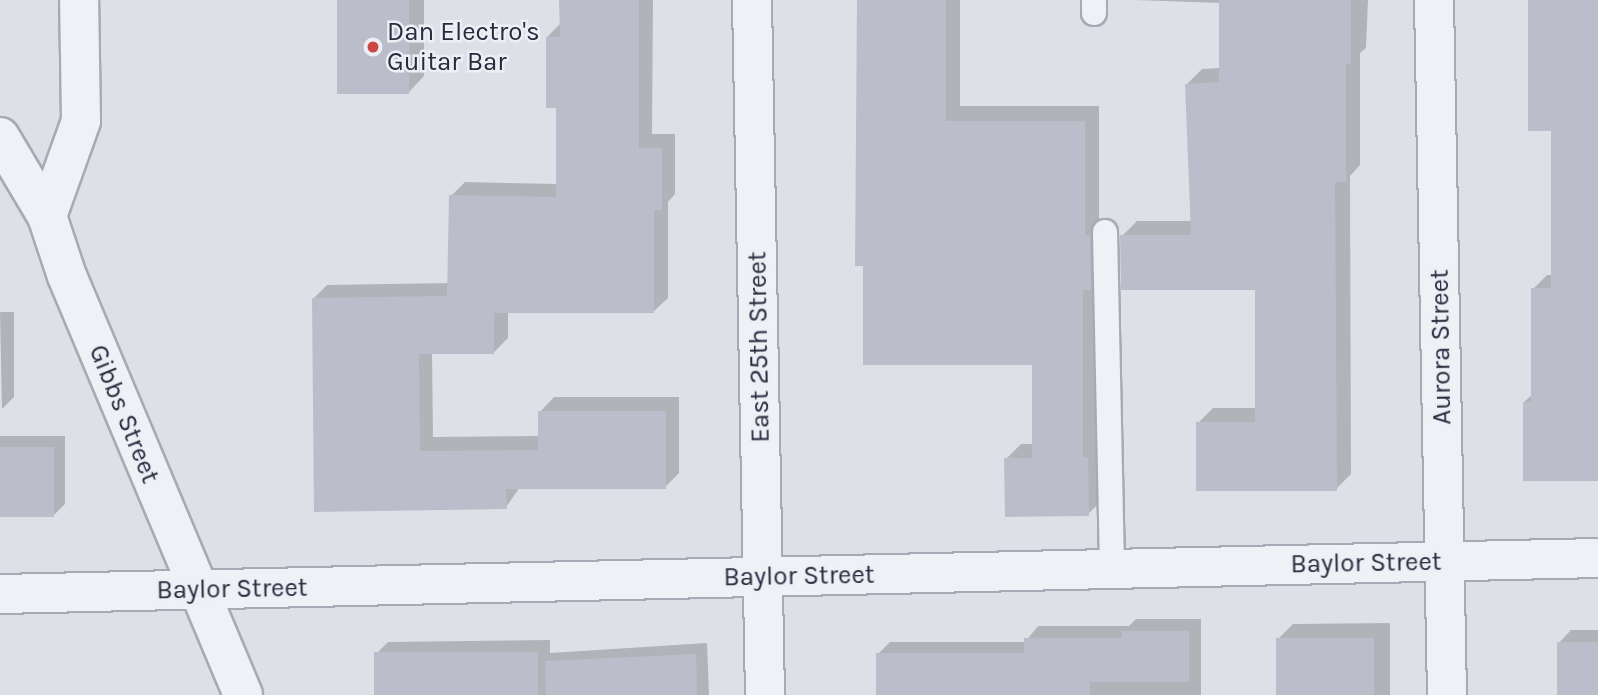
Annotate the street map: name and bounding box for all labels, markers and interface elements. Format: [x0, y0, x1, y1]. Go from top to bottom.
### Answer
place label: Dan Electro's Guitar Bar [387, 16, 540, 78]
marker: Dan Electro's Guitar Bar [365, 39, 381, 55]
street label: East 25th Street [742, 251, 776, 443]
street label: Aurora Street [1424, 269, 1458, 425]
street label: Gibbs Street [82, 340, 166, 488]
street label: Baylor Street [1290, 546, 1442, 580]
street label: Baylor Street [723, 559, 875, 593]
street label: Baylor Street [156, 572, 308, 606]

